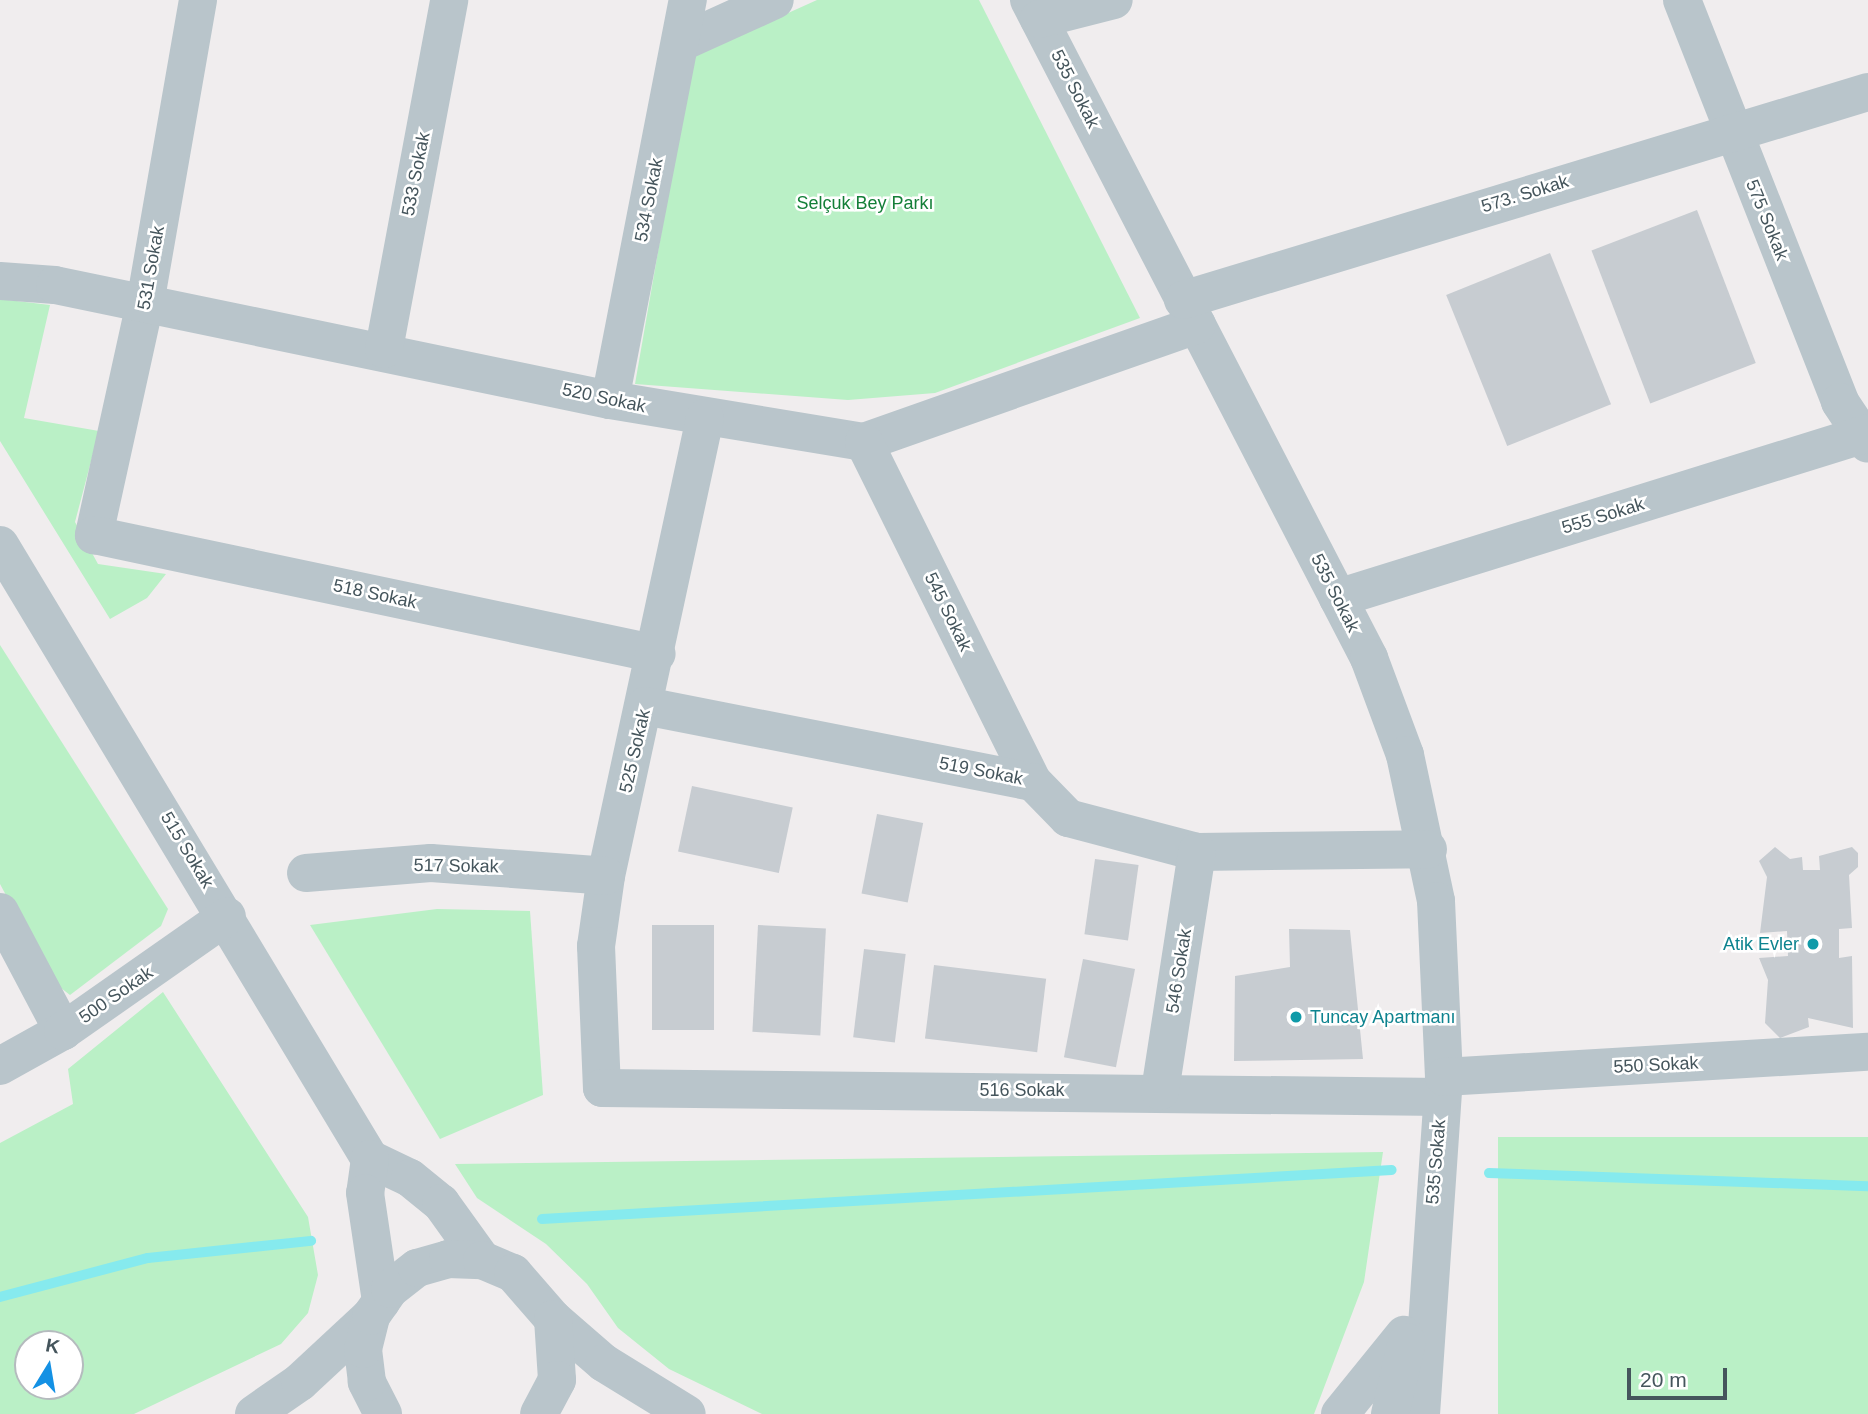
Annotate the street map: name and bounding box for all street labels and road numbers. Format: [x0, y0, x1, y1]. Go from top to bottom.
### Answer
street label: 535 Sokak [1046, 46, 1104, 132]
street label: 533 Sokak [397, 130, 435, 218]
street label: 534 Sokak [630, 156, 668, 244]
street label: 573. Sokak [1479, 171, 1571, 217]
street label: 575 Sokak [1741, 177, 1793, 263]
street label: 531 Sokak [133, 224, 169, 312]
street label: 520 Sokak [560, 379, 648, 417]
street label: 555 Sokak [1559, 493, 1647, 539]
street label: 535 Sokak [1306, 550, 1364, 636]
street label: 545 Sokak [920, 569, 976, 655]
street label: 518 Sokak [331, 575, 419, 613]
street label: 525 Sokak [615, 707, 655, 795]
street label: 519 Sokak [937, 752, 1025, 790]
street label: 515 Sokak [156, 808, 218, 892]
street label: 517 Sokak [413, 854, 499, 878]
street label: 546 Sokak [1162, 927, 1196, 1015]
street label: 500 Sokak [75, 962, 157, 1028]
street label: 550 Sokak [1613, 1052, 1699, 1078]
street label: 516 Sokak [979, 1079, 1065, 1101]
street label: 535 Sokak [1422, 1119, 1450, 1205]

